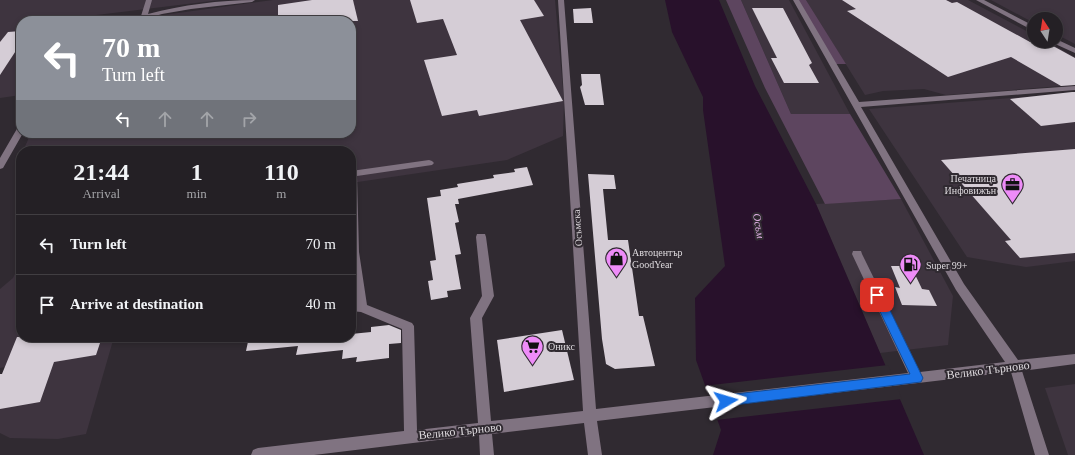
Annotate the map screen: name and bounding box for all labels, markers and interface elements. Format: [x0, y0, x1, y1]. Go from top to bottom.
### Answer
north arrow [1027, 12, 1063, 48]
map controls [1027, 12, 1063, 48]
icon: left [36, 32, 88, 84]
text: 70 m [102, 32, 160, 63]
text: Turn left [102, 65, 165, 85]
icon: left [112, 108, 134, 130]
icon: ahead [154, 108, 176, 130]
icon: ahead [196, 108, 218, 130]
icon: right [238, 108, 260, 130]
text: 21:44 [73, 159, 129, 185]
text: 1 [191, 159, 203, 185]
text: 110 [264, 159, 299, 185]
office icon: Печатница Инфовижън [999, 171, 1025, 204]
place label: Печатница Инфовижън [945, 173, 997, 196]
text: Arrival [82, 186, 120, 201]
text: min [187, 186, 207, 201]
text: m [276, 186, 286, 201]
street label: Осъмска [571, 209, 584, 247]
water label: Осъм [751, 213, 767, 239]
icon: left [36, 234, 58, 256]
text: Turn left [70, 236, 127, 252]
text: 70 m [306, 236, 336, 252]
shop icon: Автоцентър GoodYear [603, 245, 629, 278]
place label: Автоцентър GoodYear [632, 247, 683, 270]
fuel station icon: Super 99+ [897, 252, 923, 285]
place label: Super 99+ [926, 260, 968, 271]
pin [860, 278, 894, 312]
icon: arrive [866, 284, 888, 306]
icon: arrive [36, 294, 58, 316]
text: Arrive at destination [70, 296, 203, 312]
text: 40 m [306, 296, 336, 312]
supermarket icon: Оникс [520, 333, 546, 366]
place label: Оникс [548, 341, 576, 352]
street label: Велико Търново [946, 358, 1030, 382]
position arrow [705, 380, 747, 422]
street label: Велико Търново [418, 420, 502, 442]

